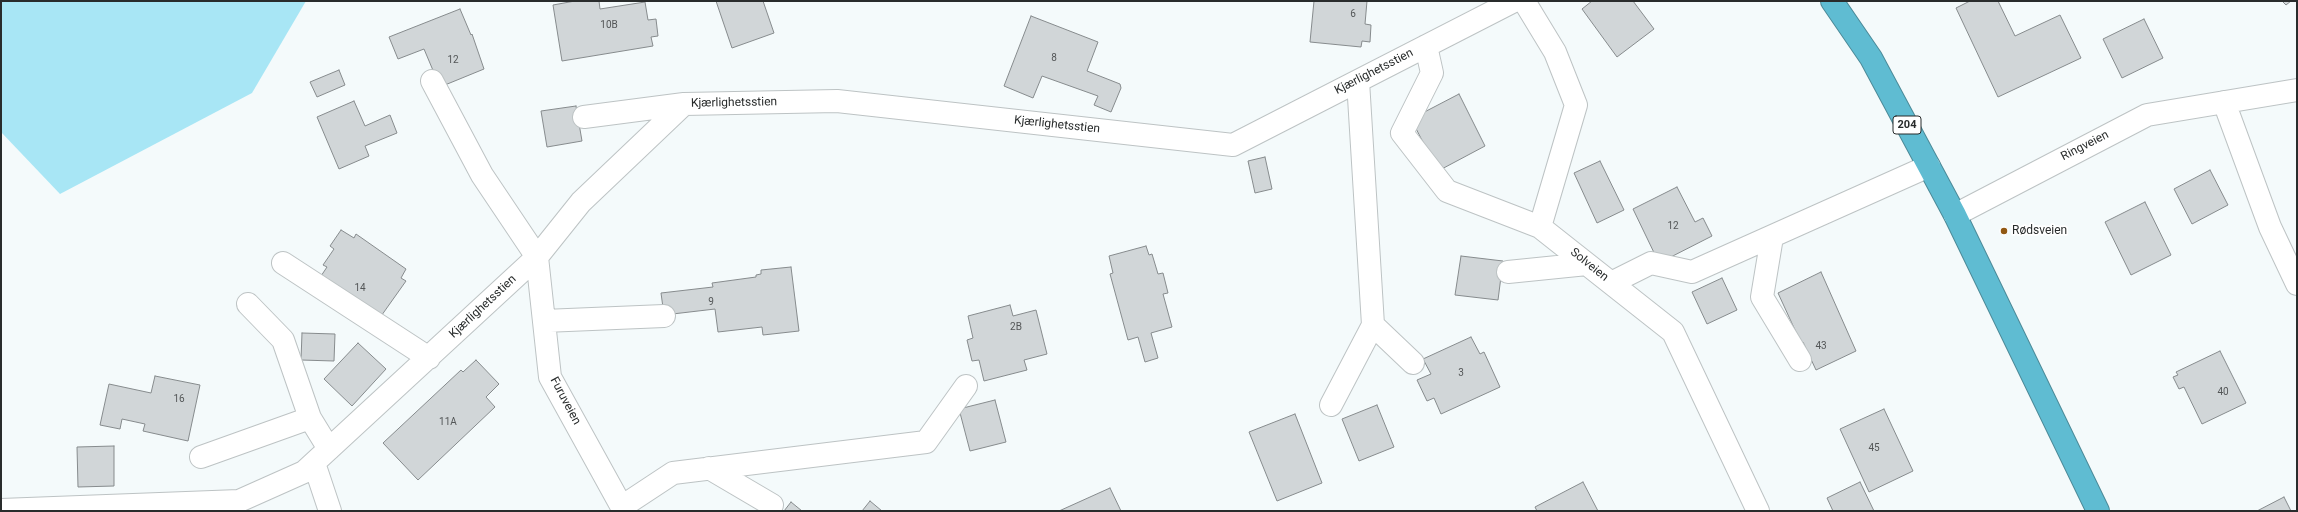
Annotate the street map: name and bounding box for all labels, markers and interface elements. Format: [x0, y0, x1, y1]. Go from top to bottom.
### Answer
house number: 6 [1350, 8, 1356, 20]
house number: 10B [600, 19, 618, 31]
street label: Kjærlighetsstien [1332, 46, 1416, 98]
house number: 8 [1051, 52, 1057, 64]
house number: 12 [447, 54, 459, 66]
street label: Kjærlighetsstien [691, 95, 777, 111]
street label: Kjærlighetsstien [1013, 113, 1101, 137]
road number: 204 [1893, 116, 1921, 134]
street label: Ringveien [2059, 128, 2111, 164]
house number: 12 [1667, 220, 1679, 232]
place label: Rødsveien [2012, 224, 2067, 238]
marker: Rødsveien [1999, 226, 2009, 236]
street label: Solveien [1567, 245, 1611, 285]
street label: Kjærlighetsstien [447, 272, 519, 342]
house number: 14 [354, 282, 366, 294]
house number: 9 [708, 296, 714, 308]
house number: 2B [1010, 321, 1022, 333]
house number: 43 [1815, 340, 1827, 352]
house number: 3 [1458, 367, 1464, 379]
street label: Furuveien [546, 375, 584, 427]
house number: 40 [2217, 386, 2229, 398]
house number: 16 [173, 393, 185, 405]
house number: 11A [439, 416, 457, 428]
house number: 45 [1868, 442, 1880, 454]

